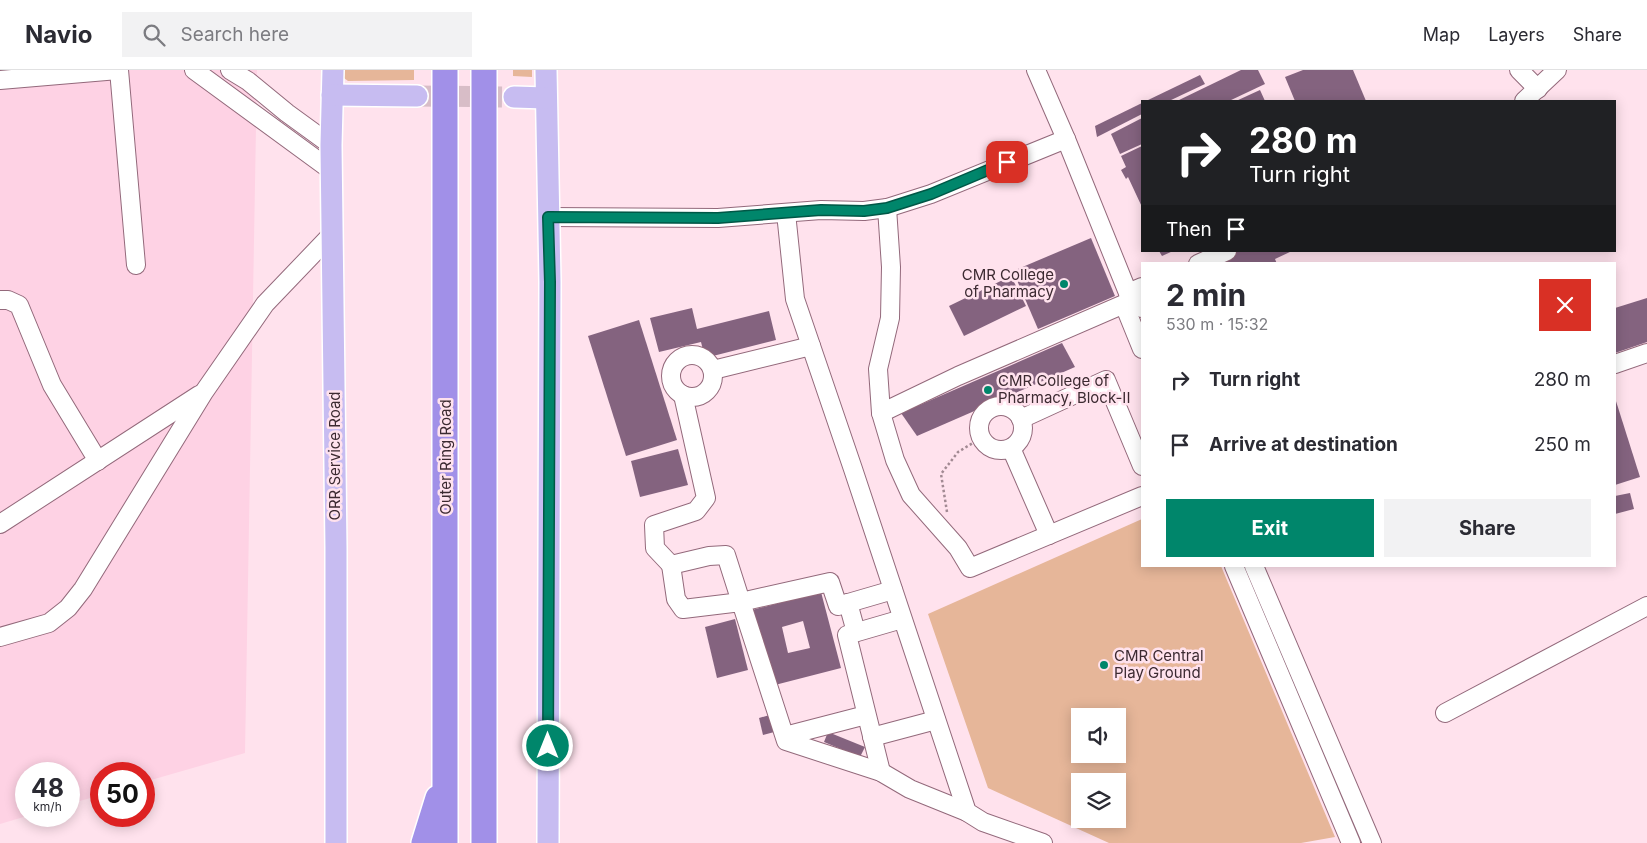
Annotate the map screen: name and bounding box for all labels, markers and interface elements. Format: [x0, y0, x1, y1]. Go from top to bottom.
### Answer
search box [122, 12, 472, 57]
text: Navio [25, 20, 92, 49]
icon: search [140, 21, 168, 49]
text: Search here [180, 23, 289, 46]
text: Map [1423, 24, 1460, 45]
text: Layers [1488, 24, 1545, 45]
text: Share [1573, 24, 1622, 45]
text: 280 m [1249, 119, 1358, 161]
icon: right [1166, 120, 1231, 185]
pin [986, 141, 1028, 183]
icon: arrive [993, 148, 1021, 176]
text: Turn right [1249, 161, 1350, 187]
icon: arrive [1222, 215, 1250, 243]
text: Then [1166, 218, 1212, 241]
place label: CMR College of Pharmacy [962, 265, 1055, 301]
text: 2 min [1166, 277, 1246, 313]
marker: CMR College of Pharmacy [1058, 278, 1070, 290]
button: close [1539, 279, 1591, 331]
text: 530 m · 15:32 [1166, 314, 1268, 334]
icon: right [1166, 366, 1194, 394]
text: Turn right [1209, 368, 1300, 391]
text: 280 m [1534, 368, 1591, 391]
place label: CMR College of Pharmacy, Block-II [998, 371, 1130, 407]
marker: CMR College of Pharmacy, Block-II [982, 384, 994, 396]
street label: ORR Service Road [325, 391, 344, 521]
street label: Outer Ring Road [436, 399, 455, 515]
icon: arrive [1166, 431, 1194, 459]
text: Arrive at destination [1209, 433, 1398, 456]
text: 250 m [1534, 433, 1591, 456]
button: Exit [1166, 499, 1374, 557]
button: Share [1384, 499, 1591, 557]
place label: CMR Central Play Ground [1114, 646, 1204, 682]
marker: CMR Central Play Ground [1098, 659, 1110, 671]
map controls [1071, 708, 1126, 828]
button: sound [1071, 708, 1126, 763]
position arrow [521, 719, 573, 771]
speed limit sign: 50 [90, 762, 155, 827]
text: 48 [31, 773, 64, 803]
button: layers [1071, 773, 1126, 828]
text: km/h [33, 799, 62, 814]

